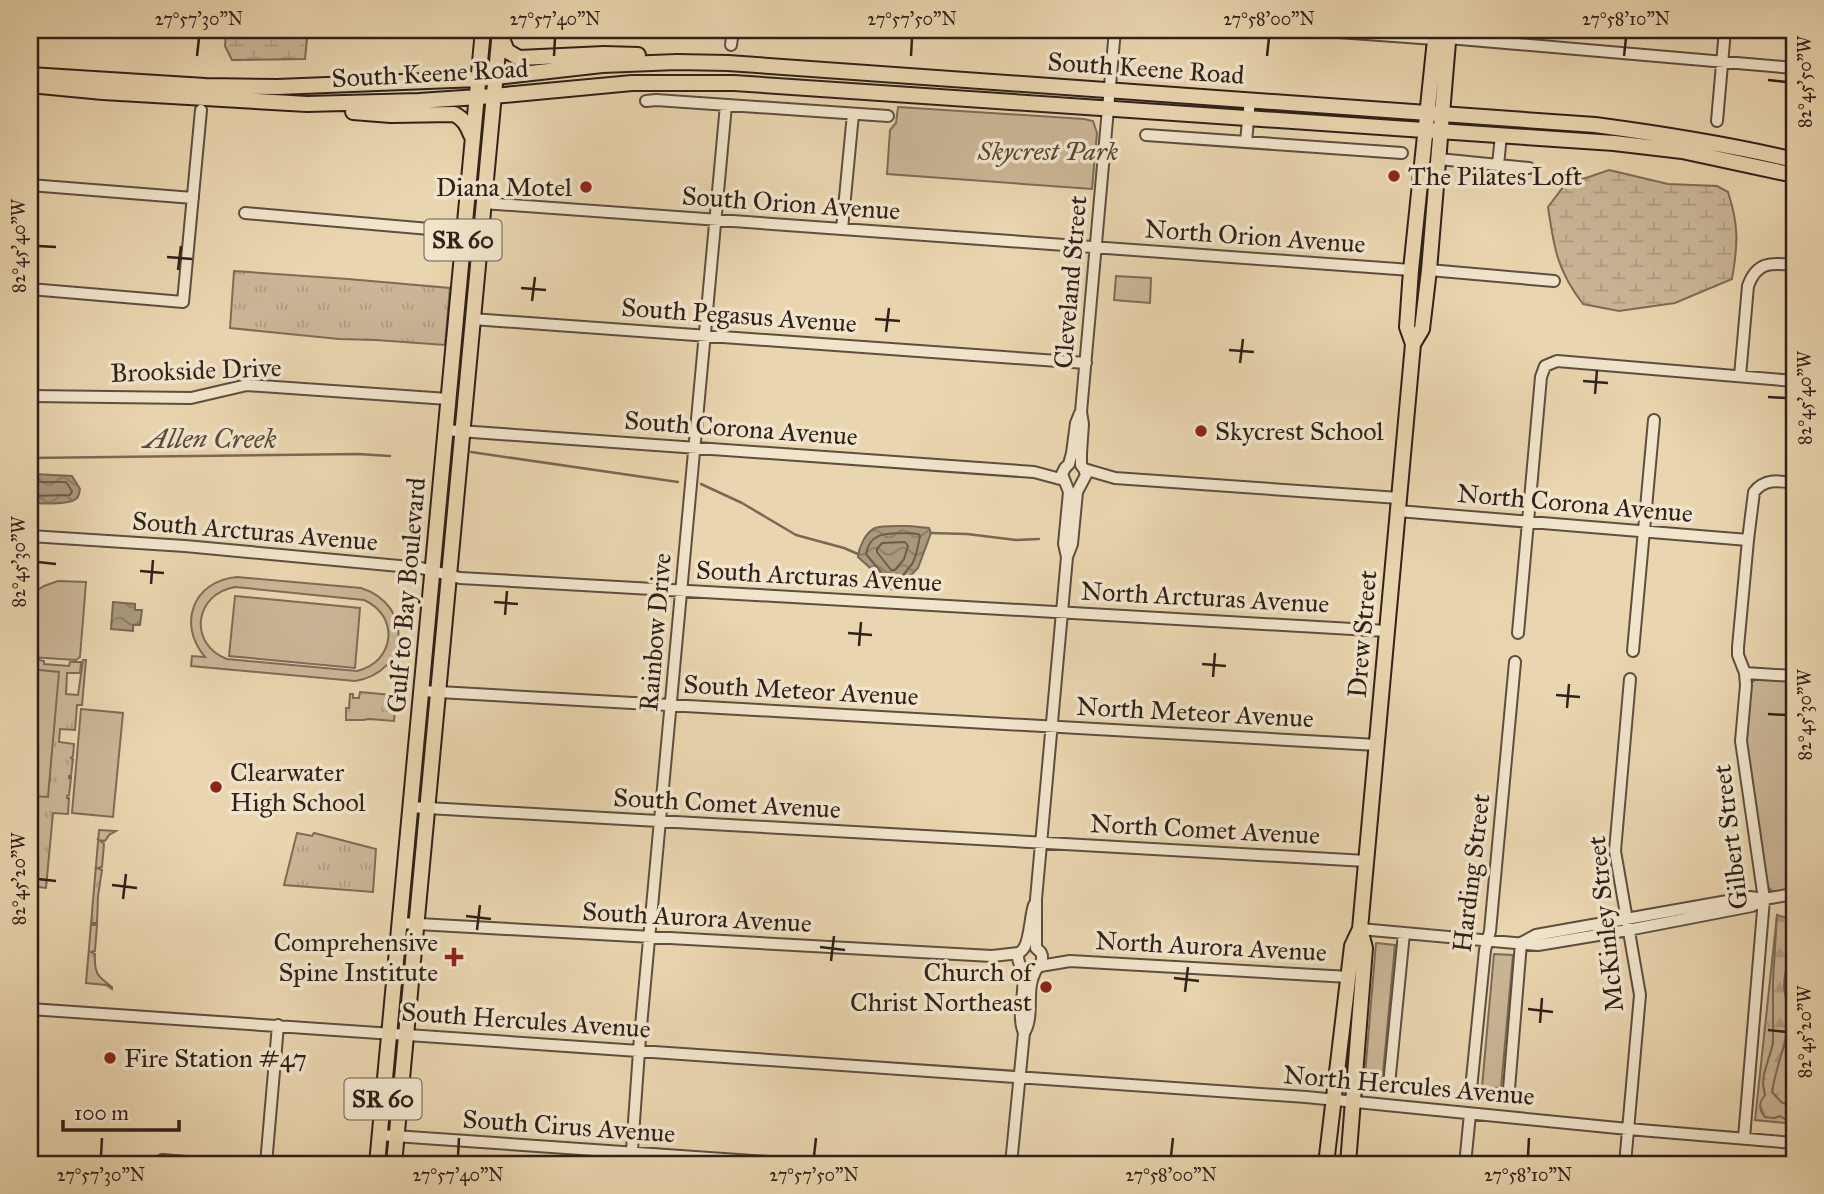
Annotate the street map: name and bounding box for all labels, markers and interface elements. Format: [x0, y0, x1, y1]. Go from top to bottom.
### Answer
text: 27°57'30"N [155, 8, 243, 30]
text: 27°57'40"N [509, 8, 601, 30]
text: 27°57'50"N [867, 8, 957, 30]
text: 27°58'00"N [1223, 8, 1315, 30]
text: 27°58'10"N [1582, 8, 1670, 30]
text: 82°45'50"W [1794, 35, 1816, 128]
street label: South Keene Road [1047, 45, 1245, 91]
street label: South Keene Road [331, 52, 529, 94]
park label: Skycrest Park [977, 135, 1119, 167]
place label: The Pilates Loft [1408, 160, 1582, 192]
marker: The Pilates Loft [1386, 168, 1402, 184]
place label: Diana Motel [436, 171, 572, 203]
marker: Diana Motel [578, 179, 594, 195]
street label: South Orion Avenue [681, 179, 902, 227]
street label: Cleveland Street [1046, 194, 1094, 370]
text: 82°45'40"W [8, 198, 30, 293]
street label: North Orion Avenue [1143, 212, 1367, 260]
road number: SR 60 [424, 220, 502, 260]
street label: South Pegasus Avenue [620, 291, 858, 339]
text: 82°45'40"W [1794, 350, 1816, 445]
street label: Brookside Drive [110, 351, 282, 389]
street label: South Corona Avenue [623, 404, 859, 452]
place label: Skycrest School [1215, 415, 1383, 447]
water label: Allen Creek [140, 421, 277, 456]
marker: Skycrest School [1193, 423, 1209, 439]
street label: Gulf to Bay Boulevard [380, 476, 432, 714]
street label: North Corona Avenue [1456, 477, 1694, 529]
street label: South Arcturas Avenue [131, 504, 379, 558]
text: 82°45'30"W [8, 516, 30, 607]
street label: Rainbow Drive [632, 551, 678, 713]
street label: South Arcturas Avenue [695, 554, 943, 598]
street label: Drew Street [1340, 569, 1384, 699]
street label: North Arcturas Avenue [1080, 575, 1330, 619]
street label: South Meteor Avenue [683, 668, 920, 712]
text: 82°45'30"W [1794, 669, 1816, 760]
street label: North Meteor Avenue [1075, 690, 1315, 734]
place label: Clearwater High School [230, 756, 366, 818]
street label: Gilbert Street [1705, 763, 1755, 911]
marker: Clearwater High School [208, 779, 224, 795]
street label: South Comet Avenue [612, 781, 842, 825]
street label: Harding Street [1445, 792, 1497, 954]
street label: North Comet Avenue [1089, 807, 1321, 851]
text: 82°45'20"W [8, 832, 30, 925]
street label: McKinley Street [1580, 834, 1630, 1014]
street label: South Aurora Avenue [581, 895, 813, 939]
street label: North Aurora Avenue [1094, 924, 1328, 968]
place label: Comprehensive Spine Institute [273, 926, 438, 988]
marker: Comprehensive Spine Institute [444, 947, 464, 967]
place label: Church of Christ Northeast [850, 956, 1036, 1018]
marker: Church of Christ Northeast [1038, 979, 1054, 995]
text: 82°45'20"W [1794, 985, 1816, 1078]
street label: South Hercules Avenue [400, 995, 652, 1045]
place label: Fire Station #47 [124, 1042, 307, 1074]
marker: Fire Station #47 [102, 1050, 118, 1066]
street label: North Hercules Avenue [1282, 1058, 1536, 1112]
road number: SR 60 [344, 1078, 422, 1120]
scale bar [63, 1089, 178, 1133]
text: 100 m [74, 1100, 129, 1126]
street label: South Cirus Avenue [462, 1103, 677, 1149]
text: 27°57'30"N [57, 1164, 145, 1186]
text: 27°57'40"N [412, 1164, 504, 1186]
text: 27°57'50"N [769, 1164, 859, 1186]
text: 27°58'00"N [1125, 1164, 1217, 1186]
text: 27°58'10"N [1484, 1164, 1572, 1186]

